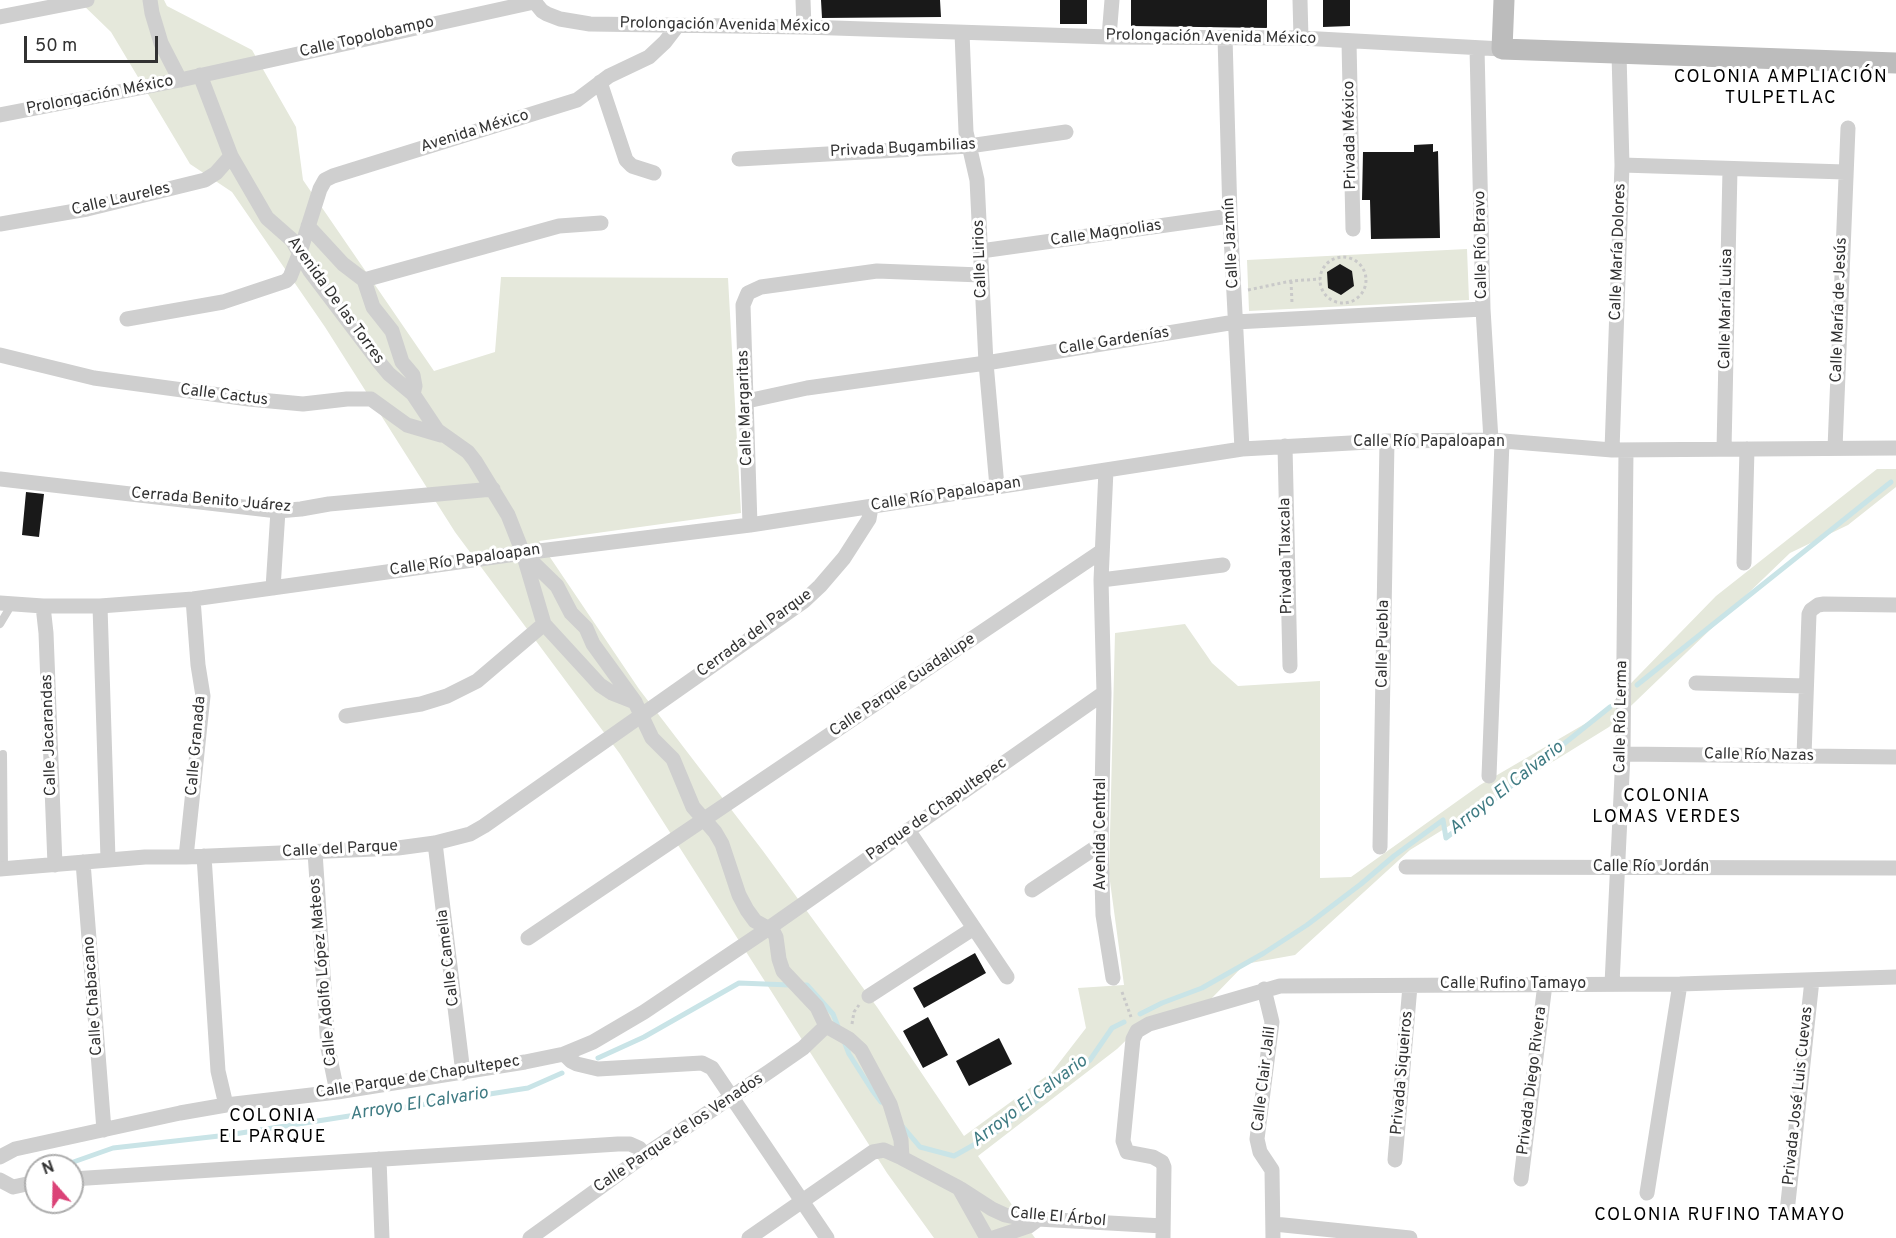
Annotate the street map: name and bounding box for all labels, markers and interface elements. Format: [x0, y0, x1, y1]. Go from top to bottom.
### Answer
street label: Calle Topolobampo [298, 13, 436, 63]
street label: Prolongación Avenida México [619, 15, 831, 37]
scale bar [27, 24, 160, 62]
street label: Prolongación Avenida México [1105, 27, 1317, 49]
text: 50 m [35, 35, 77, 58]
district label: COLONIA AMPLIACIÓN TULPETLAC [1674, 67, 1888, 110]
street label: Prolongación México [25, 72, 175, 120]
street label: Privada México [1340, 80, 1362, 190]
street label: Avenida México [419, 106, 531, 158]
street label: Privada Bugambilias [830, 136, 976, 162]
street label: Calle Laureles [70, 179, 172, 221]
street label: Calle María Dolores [1607, 183, 1631, 321]
street label: Calle Río Bravo [1471, 190, 1493, 300]
street label: Calle Jazmín [1220, 197, 1244, 289]
street label: Calle Magnolias [1049, 217, 1163, 251]
street label: Calle Lirios [970, 219, 992, 299]
street label: Avenida De las Torres [282, 234, 388, 368]
street label: Calle María de Jesús [1828, 237, 1852, 383]
street label: Calle María Luisa [1716, 248, 1738, 370]
street label: Calle Gardenías [1057, 324, 1171, 360]
street label: Calle Margaritas [734, 350, 758, 466]
street label: Calle Cactus [179, 381, 269, 411]
street label: Calle Río Papaloapan [1353, 433, 1505, 453]
street label: Calle Río Papaloapan [870, 474, 1022, 516]
street label: Cerrada Benito Juárez [130, 484, 292, 518]
street label: Privada Tlaxcala [1276, 497, 1298, 615]
street label: Calle Río Papaloapan [388, 541, 542, 581]
street label: Cerrada del Parque [694, 586, 816, 682]
street label: Calle Puebla [1374, 600, 1394, 688]
street label: Calle Parque Guadalupe [827, 630, 979, 742]
street label: Calle Río Lerma [1611, 660, 1633, 774]
street label: Calle Jacarandas [38, 674, 62, 796]
street label: Calle Granada [183, 695, 211, 797]
water label: Arroyo El Calvario [1445, 738, 1569, 840]
street label: Calle Río Nazas [1704, 745, 1814, 767]
street label: Parque de Chapultepec [863, 754, 1011, 866]
street label: Avenida Central [1092, 777, 1112, 891]
district label: COLONIA LOMAS VERDES [1592, 786, 1742, 828]
street label: Calle del Parque [282, 837, 398, 863]
street label: Calle Río Jordán [1593, 858, 1709, 878]
street label: Calle Adolfo López Mateos [306, 877, 342, 1067]
street label: Calle Camelia [434, 908, 464, 1008]
street label: Calle Chabacano [80, 936, 108, 1056]
street label: Calle Rufino Tamayo [1440, 975, 1586, 995]
street label: Privada Diego Rivera [1514, 1006, 1552, 1156]
street label: Privada José Luis Cuevas [1780, 1006, 1818, 1186]
street label: Privada Siqueiros [1388, 1010, 1418, 1136]
street label: Calle Clair Jalil [1249, 1025, 1281, 1133]
water label: Arroyo El Calvario [968, 1051, 1092, 1153]
street label: Calle Parque de Chapultepec [314, 1052, 522, 1104]
street label: Calle Parque de los Venados [591, 1070, 767, 1198]
water label: Arroyo El Calvario [349, 1083, 489, 1127]
district label: COLONIA EL PARQUE [219, 1106, 327, 1148]
north arrow [24, 1154, 84, 1214]
text: N [40, 1158, 57, 1180]
street label: Calle El Árbol [1009, 1204, 1107, 1232]
district label: COLONIA RUFINO TAMAYO [1594, 1205, 1846, 1227]

